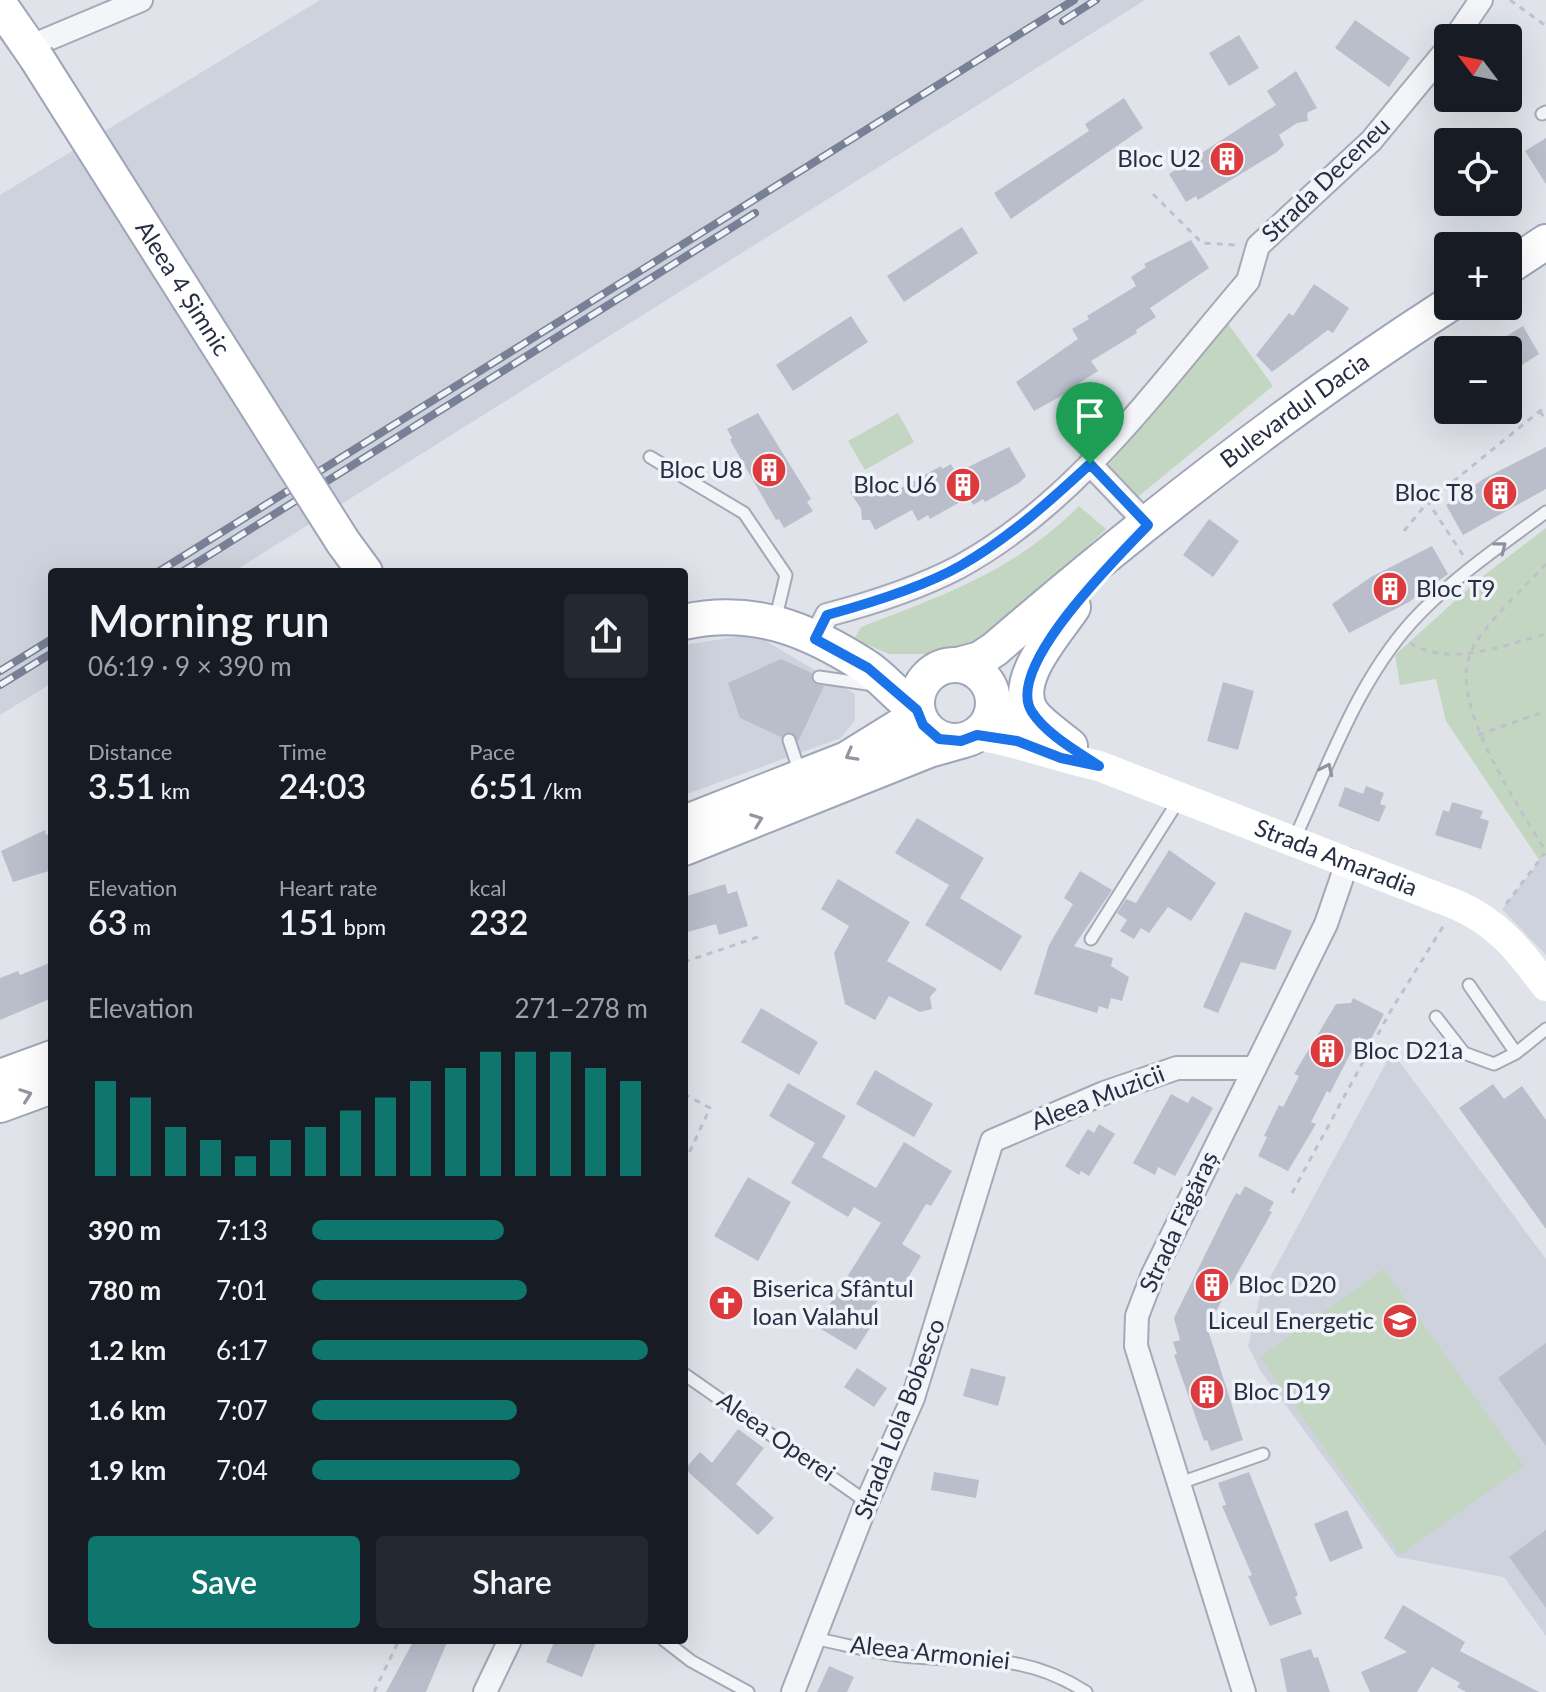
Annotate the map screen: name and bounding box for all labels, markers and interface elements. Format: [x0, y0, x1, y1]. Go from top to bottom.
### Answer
north arrow [1434, 24, 1522, 112]
map controls [1434, 24, 1522, 424]
street label: Strada Deceneu [1255, 110, 1395, 247]
button: locate [1434, 128, 1522, 216]
building icon: Bloc U2 [1208, 140, 1246, 178]
place label: Bloc U2 [1117, 143, 1201, 172]
street label: Aleea 4 Șimnic [130, 215, 237, 361]
button: + [1434, 232, 1522, 320]
button: − [1434, 336, 1522, 424]
street label: Bulevardul Dacia [1214, 346, 1374, 473]
pin [1056, 382, 1124, 464]
icon: arrive [1068, 394, 1112, 438]
building icon: Bloc U8 [750, 451, 788, 489]
place label: Bloc U8 [659, 454, 743, 483]
building icon: Bloc U6 [944, 466, 982, 504]
place label: Bloc U6 [853, 469, 937, 498]
building icon: Bloc T8 [1481, 474, 1519, 512]
place label: Bloc T8 [1394, 477, 1474, 506]
one-way arrow [1492, 542, 1507, 556]
building icon: Bloc T9 [1371, 570, 1409, 608]
place label: Bloc T9 [1416, 573, 1496, 602]
text: Morning run [88, 594, 330, 646]
button: share [564, 594, 648, 678]
text: 06:19 · 9 × 390 m [88, 650, 292, 682]
text: Distance [88, 738, 172, 765]
text: Time [279, 738, 327, 765]
text: Pace [469, 738, 515, 765]
one-way arrow [845, 745, 860, 761]
one-way arrow [1317, 763, 1333, 778]
text: 3.51 [88, 765, 155, 806]
text: 24:03 [279, 765, 366, 806]
text: 6:51 [469, 765, 537, 806]
text: km [155, 777, 190, 804]
text: /km [537, 777, 582, 804]
street label: Strada Amaradia [1251, 812, 1422, 901]
one-way arrow [749, 813, 763, 830]
text: Elevation [88, 874, 177, 901]
text: Heart rate [279, 874, 377, 901]
text: kcal [469, 874, 507, 901]
text: 63 [88, 901, 127, 942]
text: 151 [279, 901, 338, 942]
text: 232 [469, 901, 529, 942]
text: m [127, 913, 151, 940]
text: bpm [338, 913, 386, 940]
text: Elevation [88, 992, 194, 1024]
text: 271–278 m [514, 992, 648, 1024]
building icon: Bloc D21a [1308, 1032, 1346, 1070]
place label: Bloc D21a [1353, 1035, 1463, 1064]
street label: Aleea Muzicii [1027, 1058, 1168, 1135]
one-way arrow [18, 1088, 32, 1105]
street label: Strada Făgăraș [1132, 1146, 1223, 1296]
text: 390 m [88, 1214, 161, 1246]
text: 7:13 [216, 1214, 268, 1246]
building icon: Bloc D20 [1193, 1266, 1231, 1304]
place label: Bloc D20 [1238, 1269, 1336, 1298]
place label: Biserica Sfântul Ioan Valahul [752, 1273, 914, 1330]
text: 780 m [88, 1274, 161, 1306]
text: 7:01 [216, 1274, 268, 1306]
church icon: Biserica Sfântul Ioan Valahul [707, 1284, 745, 1322]
school or university icon: Liceul Energetic [1381, 1302, 1419, 1340]
place label: Liceul Energetic [1208, 1305, 1374, 1334]
street label: Strada Lola Bobesco [847, 1314, 950, 1523]
text: 1.2 km [88, 1334, 166, 1366]
text: 6:17 [216, 1334, 268, 1366]
building icon: Bloc D19 [1188, 1373, 1226, 1411]
place label: Bloc D19 [1233, 1376, 1331, 1405]
street label: Aleea Operei [712, 1385, 841, 1487]
text: 1.6 km [88, 1394, 166, 1426]
text: 7:07 [216, 1394, 268, 1426]
text: 1.9 km [88, 1454, 166, 1486]
text: 7:04 [216, 1454, 268, 1486]
button: Save [88, 1536, 360, 1628]
button: Share [376, 1536, 648, 1628]
street label: Aleea Armoniei [849, 1629, 1011, 1674]

